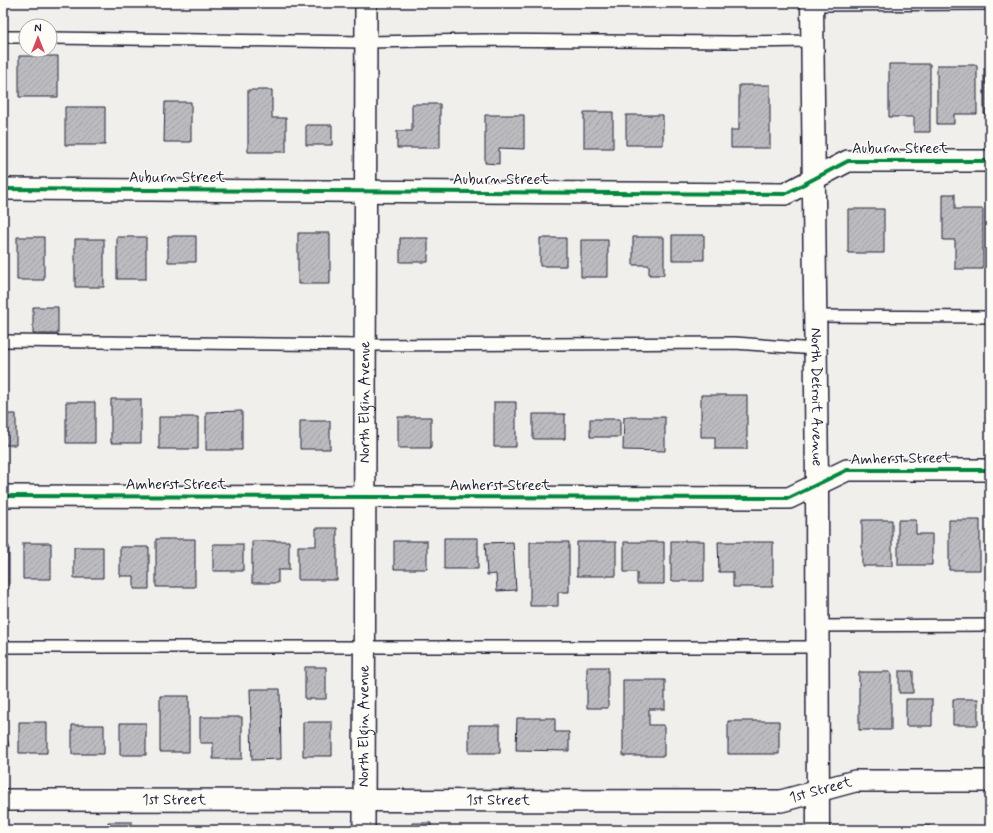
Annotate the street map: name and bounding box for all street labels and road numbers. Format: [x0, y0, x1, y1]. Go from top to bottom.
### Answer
street label: Auburn Street [852, 139, 948, 159]
street label: Auburn Street [129, 168, 225, 188]
street label: Auburn Street [453, 170, 549, 190]
street label: North Detroit Avenue [805, 328, 827, 467]
street label: North Elgin Avenue [355, 341, 376, 463]
street label: Amherst Street [850, 448, 952, 470]
street label: Amherst Street [126, 475, 227, 495]
street label: Amherst Street [450, 476, 551, 496]
street label: North Elgin Avenue [354, 665, 375, 787]
street label: 1st Street [787, 772, 854, 808]
street label: 1st Street [142, 790, 206, 810]
street label: 1st Street [466, 791, 530, 811]

